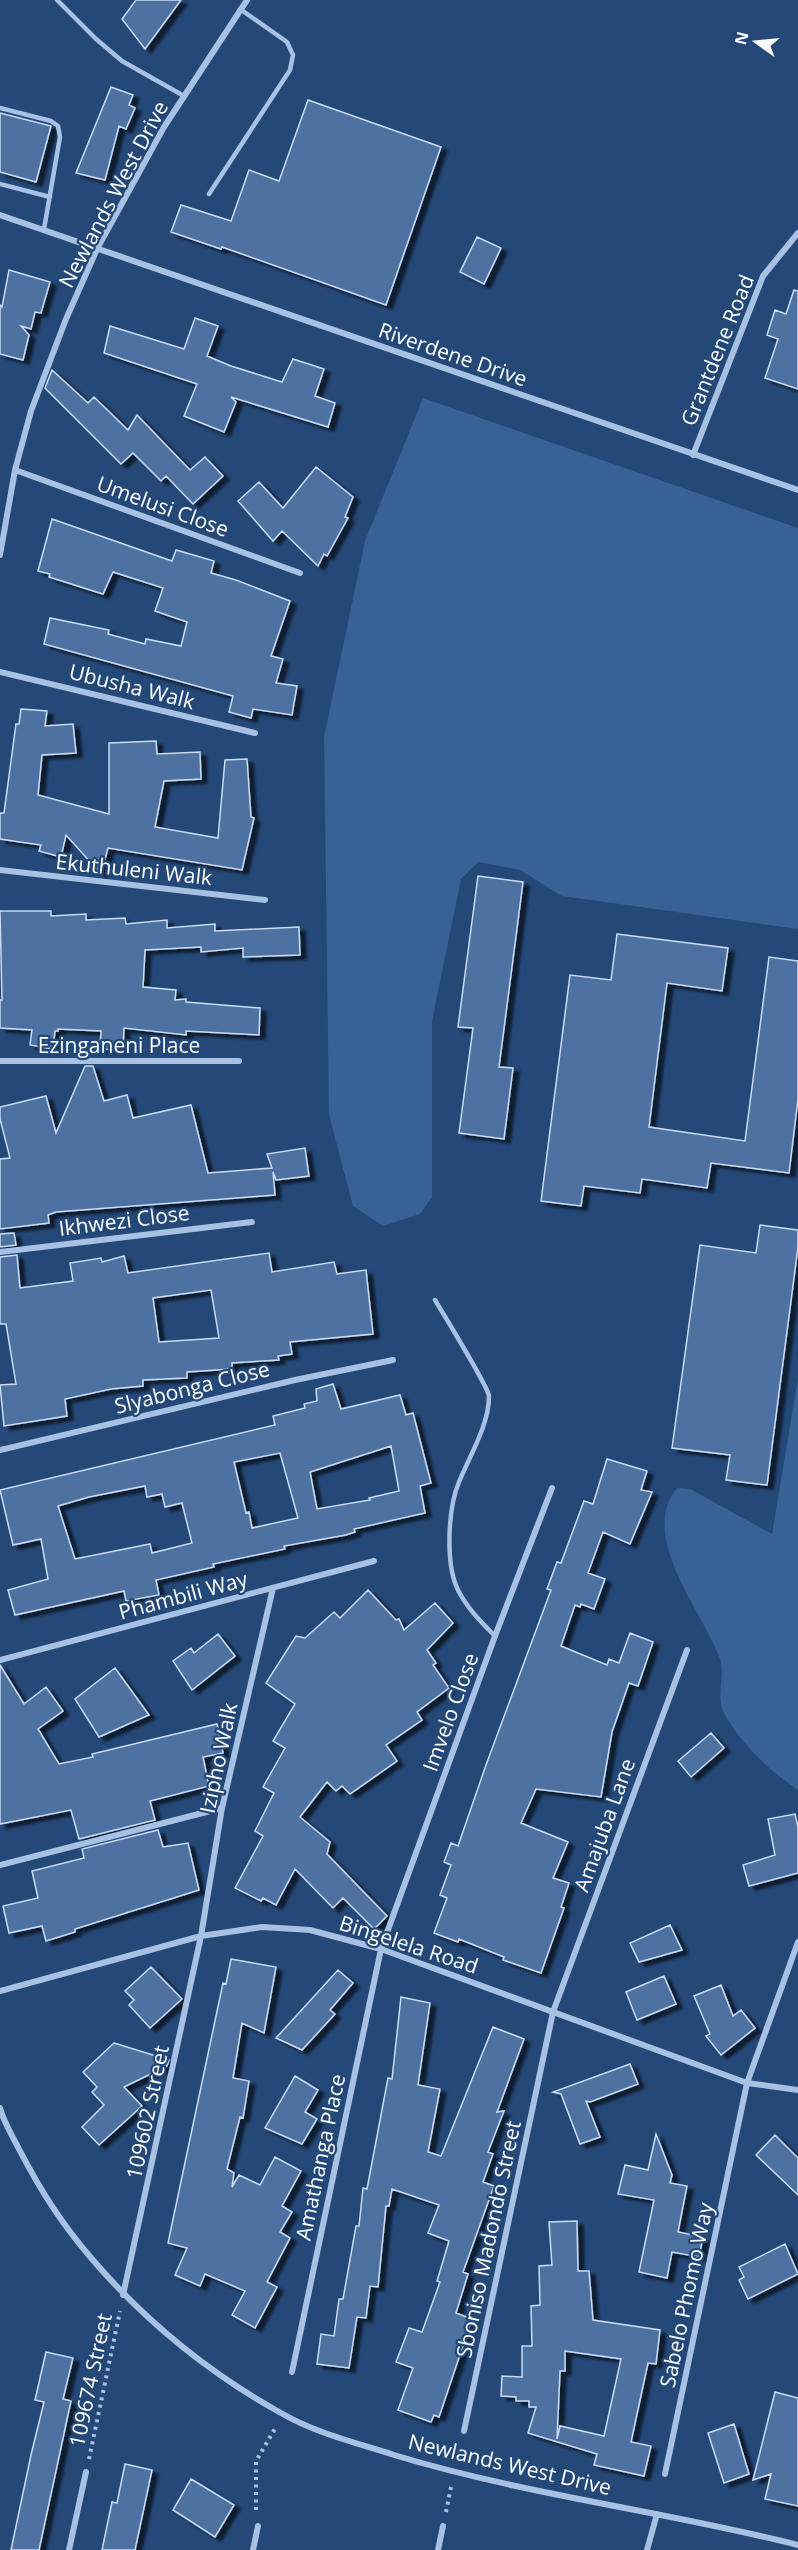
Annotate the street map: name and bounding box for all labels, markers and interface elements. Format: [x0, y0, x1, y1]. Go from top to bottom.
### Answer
north arrow [726, 12, 786, 72]
text: N [729, 29, 754, 47]
street label: Newlands West Drive [52, 96, 174, 292]
street label: Grantdene Road [674, 270, 760, 430]
street label: Riverdene Drive [375, 315, 531, 393]
street label: Umelusi Close [93, 469, 233, 543]
street label: Ubusha Walk [66, 657, 198, 715]
street label: Ekuthuleni Walk [54, 847, 214, 891]
street label: Ezinganeni Place [38, 1031, 200, 1059]
street label: Ikhwezi Close [57, 1198, 191, 1242]
street label: Slyabonga Close [112, 1354, 272, 1420]
street label: Phambili Way [115, 1564, 251, 1626]
street label: Imvelo Close [416, 1649, 484, 1775]
street label: Izipho Walk [193, 1700, 243, 1816]
street label: Amajuba Lane [567, 1755, 641, 1895]
street label: Bingelela Road [336, 1908, 482, 1980]
street label: 109602 Street [119, 2042, 175, 2182]
street label: Amathanga Place [289, 2071, 351, 2243]
street label: Sboniso Madondo Street [449, 2118, 527, 2360]
street label: Sabelo Phomo Way [653, 2199, 719, 2390]
street label: 109674 Street [62, 2310, 118, 2450]
street label: Newlands West Drive [406, 2427, 614, 2501]

